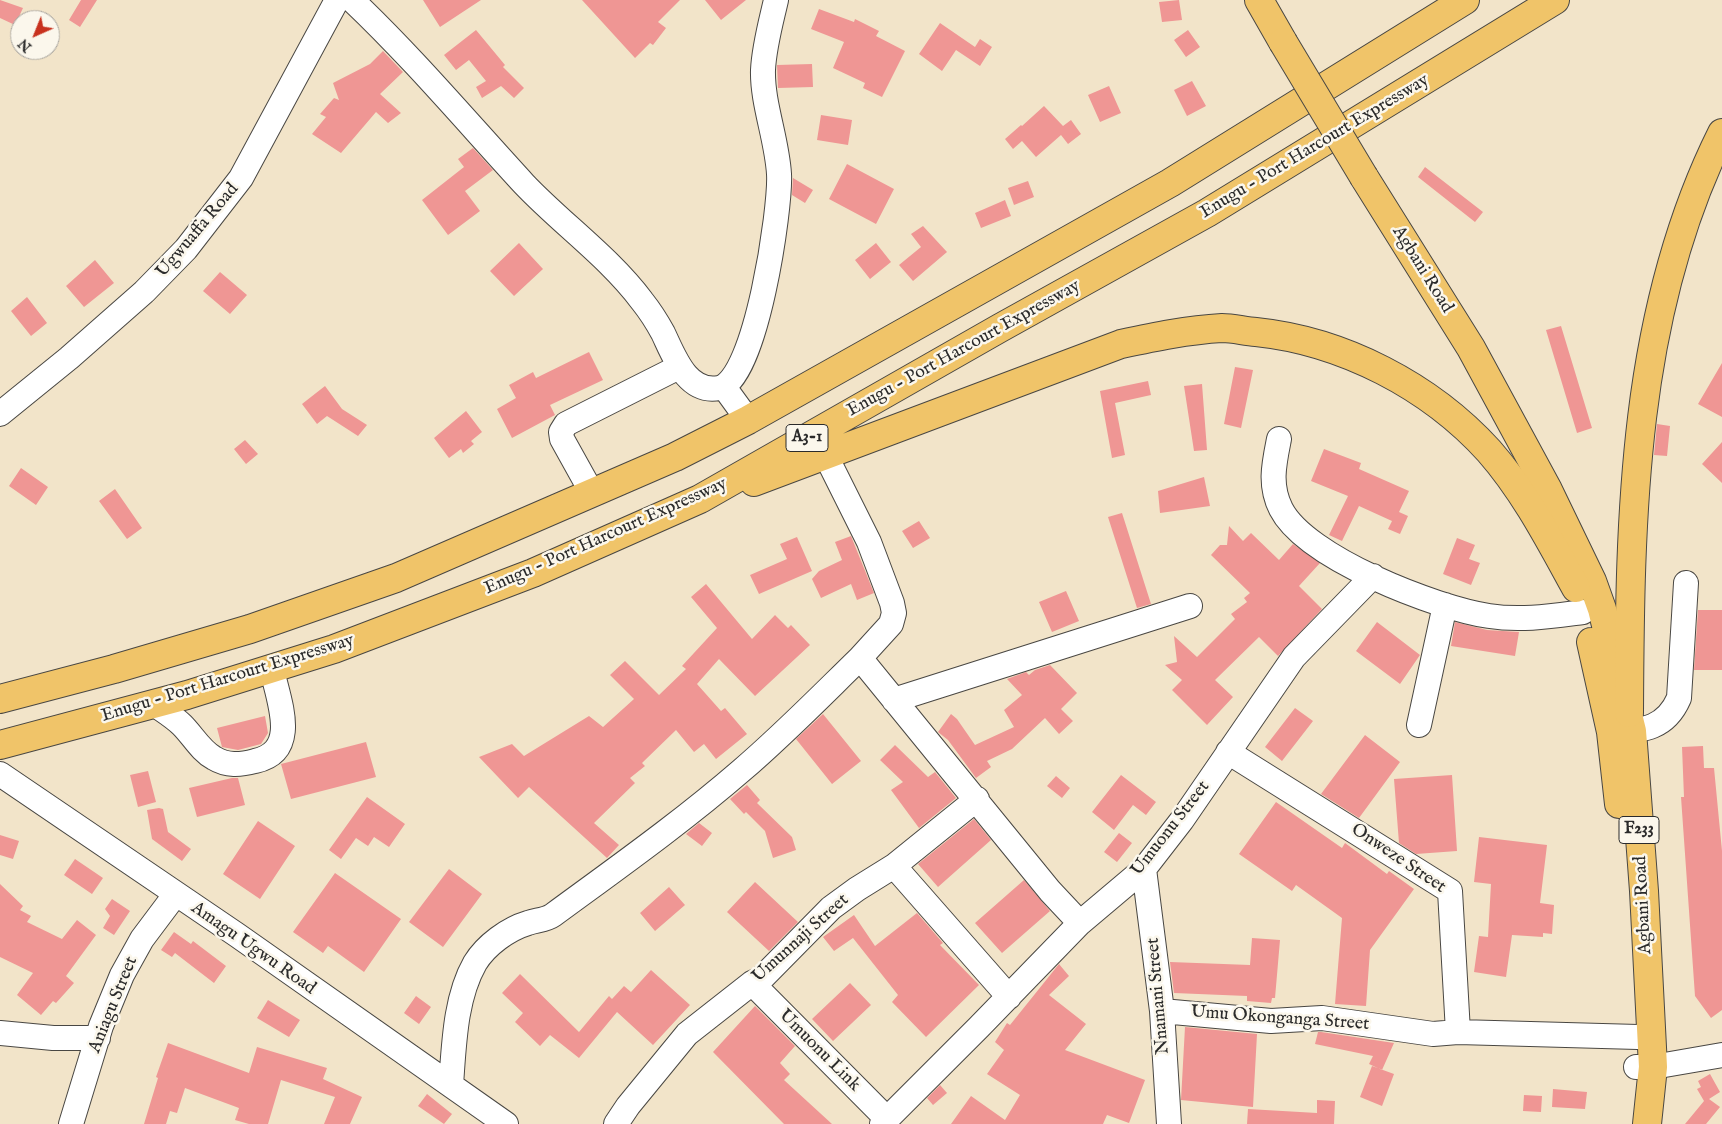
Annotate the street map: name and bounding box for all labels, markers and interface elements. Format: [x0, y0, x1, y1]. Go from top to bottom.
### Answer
north arrow [10, 10, 60, 60]
text: N [15, 34, 36, 56]
street label: Enugu - Port Harcourt Expressway [1197, 70, 1433, 224]
street label: Ugwuaffa Road [152, 179, 244, 283]
street label: Agbani Road [1387, 223, 1457, 317]
street label: Enugu - Port Harcourt Expressway [844, 276, 1084, 422]
road number: A3-1 [786, 424, 828, 452]
street label: Enugu - Port Harcourt Expressway [481, 474, 731, 600]
street label: Enugu - Port Harcourt Expressway [99, 630, 357, 728]
street label: Umuonu Street [1127, 777, 1215, 881]
road number: F233 [1619, 816, 1659, 844]
street label: Onweze Street [1347, 819, 1449, 899]
street label: Agbani Road [1631, 855, 1657, 955]
street label: Umunnaji Street [748, 890, 854, 988]
street label: Amagu Ugwu Road [186, 898, 320, 1000]
street label: Nnamani Street [1143, 937, 1175, 1055]
street label: Aniagu Street [85, 954, 143, 1056]
street label: Umu Okonganga Street [1190, 1002, 1370, 1036]
street label: Umuonu Link [774, 1006, 864, 1096]

